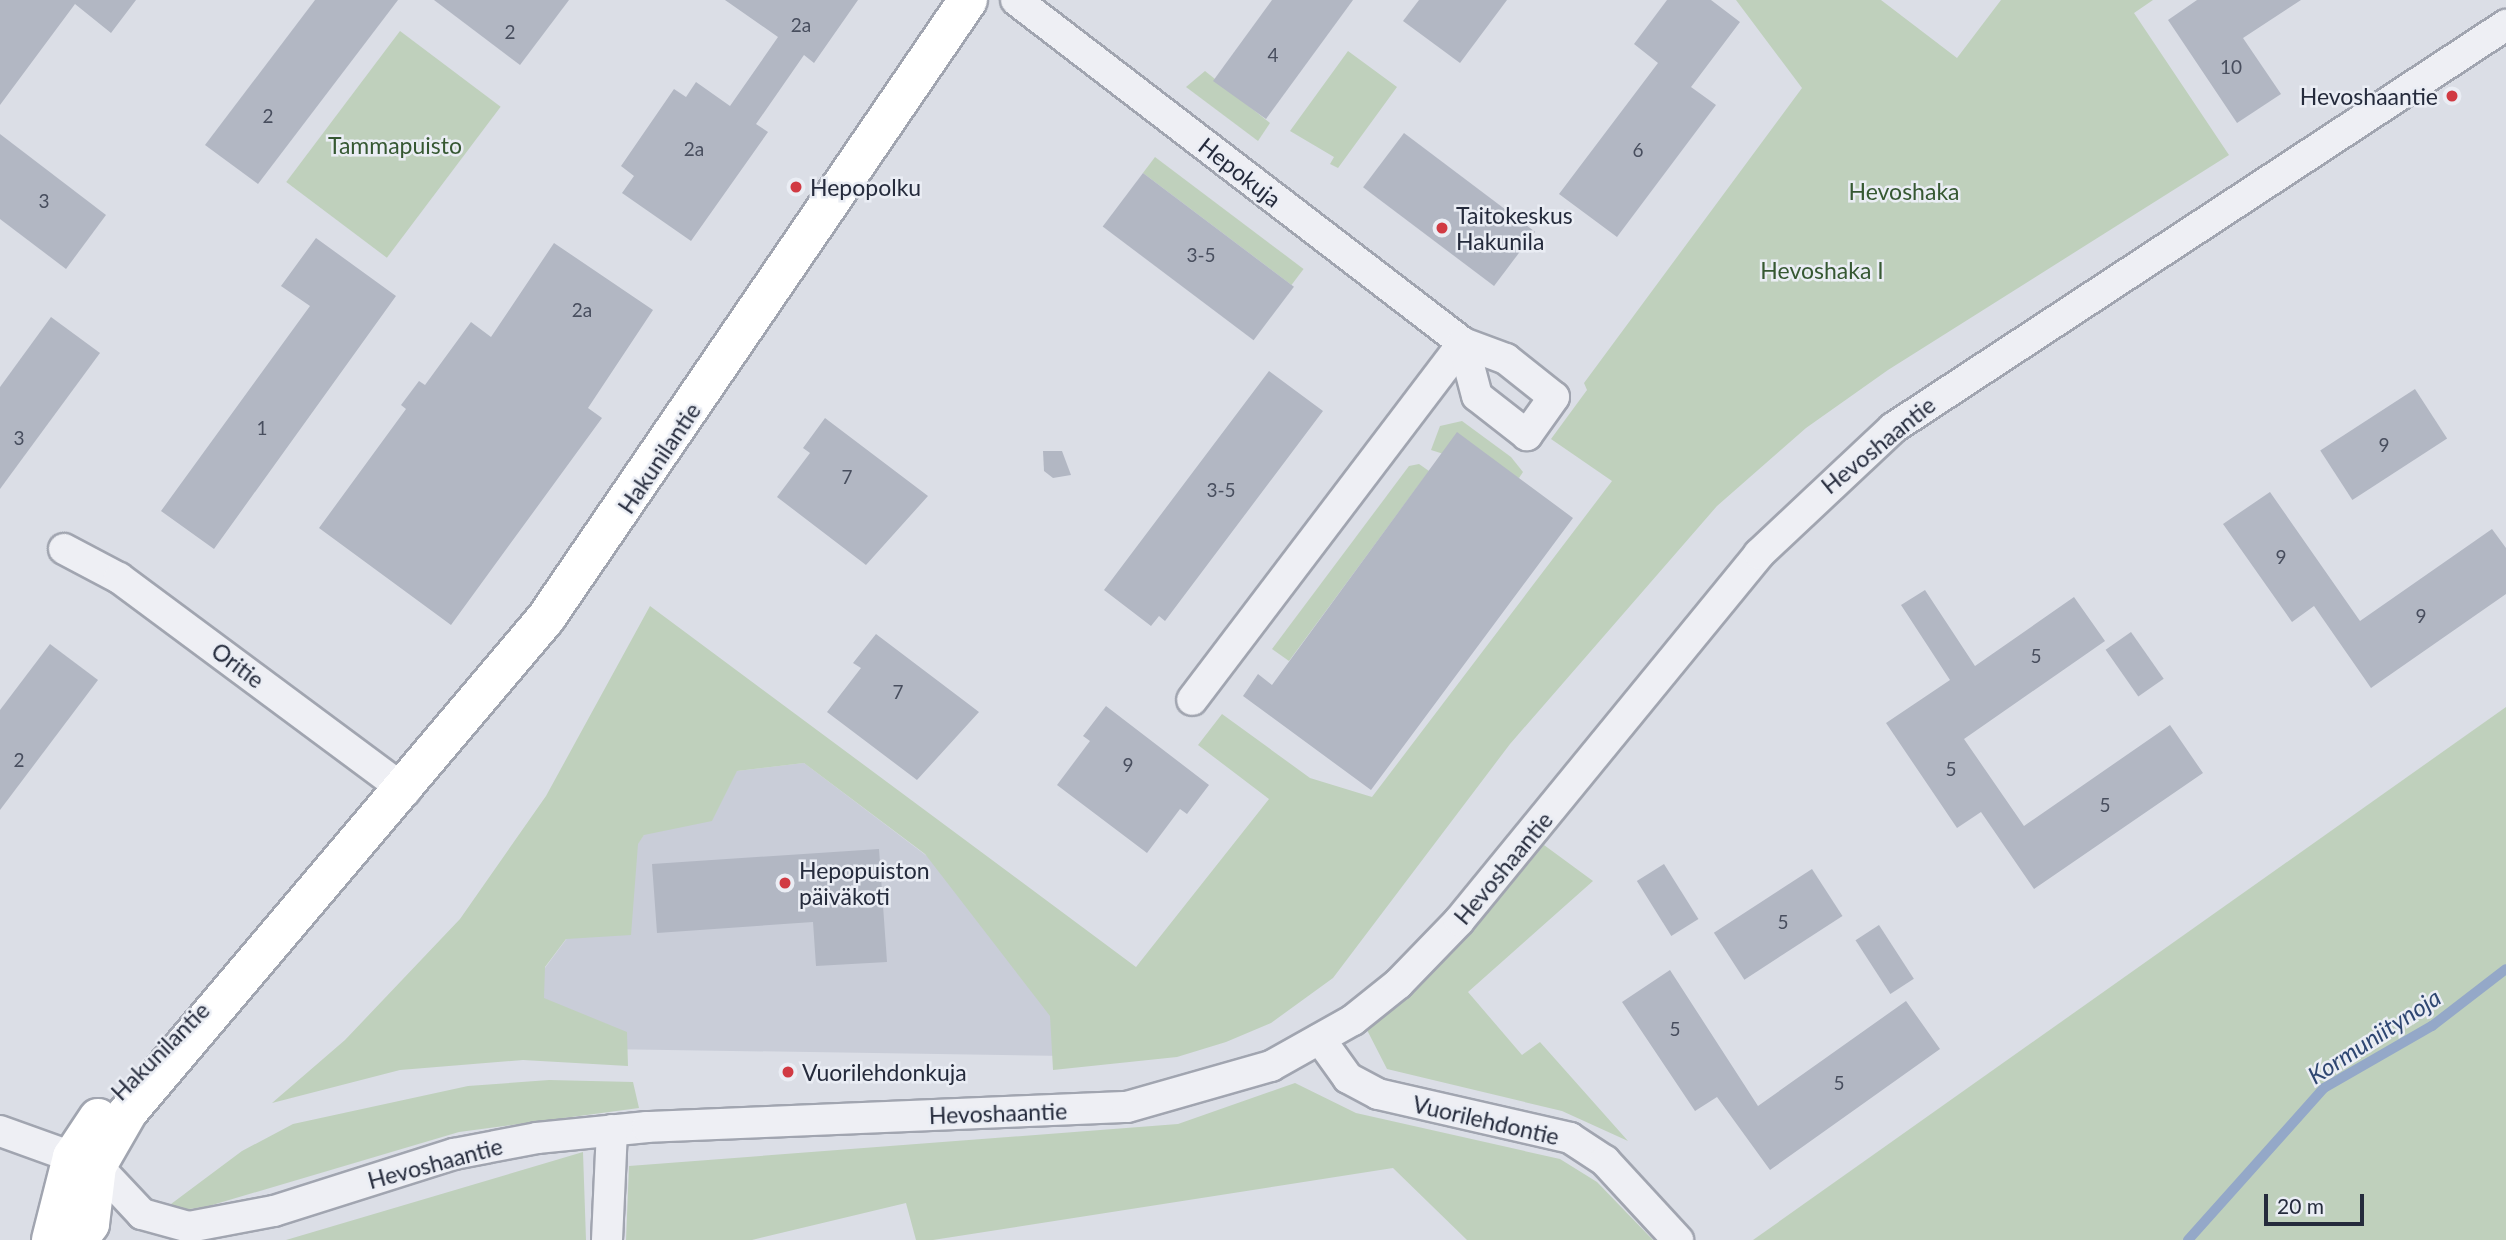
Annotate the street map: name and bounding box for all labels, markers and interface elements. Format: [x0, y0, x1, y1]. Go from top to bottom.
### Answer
house number: 2a [791, 14, 811, 36]
house number: 2 [504, 21, 516, 43]
house number: 4 [1267, 44, 1279, 66]
house number: 10 [2220, 56, 2242, 78]
place label: Hevoshaantie [2300, 82, 2438, 110]
marker: Hevoshaantie [2444, 88, 2460, 104]
house number: 2 [262, 105, 274, 127]
park label: Tammapuisto [328, 131, 462, 159]
street label: Hepokuja [1193, 131, 1287, 213]
house number: 2a [684, 138, 704, 160]
house number: 6 [1632, 139, 1644, 161]
place label: Hepopolku [810, 173, 921, 201]
park label: Hevoshaka [1848, 177, 1960, 205]
marker: Hepopolku [788, 179, 804, 195]
house number: 3 [38, 190, 50, 212]
place label: Taitokeskus Hakunila [1456, 201, 1573, 255]
marker: Taitokeskus Hakunila [1434, 220, 1450, 236]
house number: 3-5 [1186, 244, 1216, 266]
park label: Hevoshaka I [1760, 256, 1884, 284]
house number: 2a [572, 299, 592, 321]
street label: Hevoshaantie [1816, 391, 1940, 499]
street label: Hakunilantie [612, 397, 706, 519]
house number: 1 [256, 417, 268, 439]
house number: 3 [13, 427, 25, 449]
house number: 9 [2378, 434, 2390, 456]
house number: 7 [841, 466, 853, 488]
house number: 3-5 [1206, 479, 1236, 501]
house number: 9 [2275, 546, 2287, 568]
house number: 9 [2415, 605, 2427, 627]
street label: Oritie [206, 636, 270, 694]
house number: 5 [2030, 645, 2042, 667]
house number: 7 [892, 681, 904, 703]
house number: 2 [13, 749, 25, 771]
house number: 9 [1122, 754, 1134, 776]
house number: 5 [1945, 758, 1957, 780]
house number: 5 [2099, 794, 2111, 816]
street label: Hevoshaantie [1448, 806, 1558, 930]
place label: Hepopuiston päiväkoti [799, 856, 930, 910]
marker: Hepopuiston päiväkoti [777, 875, 793, 891]
house number: 5 [1777, 911, 1789, 933]
water label: Kormuniitynoja [2302, 982, 2446, 1090]
street label: Hakunilantie [105, 996, 215, 1106]
house number: 5 [1669, 1018, 1681, 1040]
place label: Vuorilehdonkuja [802, 1058, 967, 1086]
marker: Vuorilehdonkuja [780, 1064, 796, 1080]
house number: 5 [1833, 1072, 1845, 1094]
street label: Vuorilehdontie [1410, 1090, 1562, 1150]
street label: Hevoshaantie [928, 1097, 1068, 1129]
street label: Hevoshaantie [365, 1132, 505, 1194]
scale bar [2268, 1180, 2368, 1224]
text: 20 m [2277, 1193, 2324, 1218]

